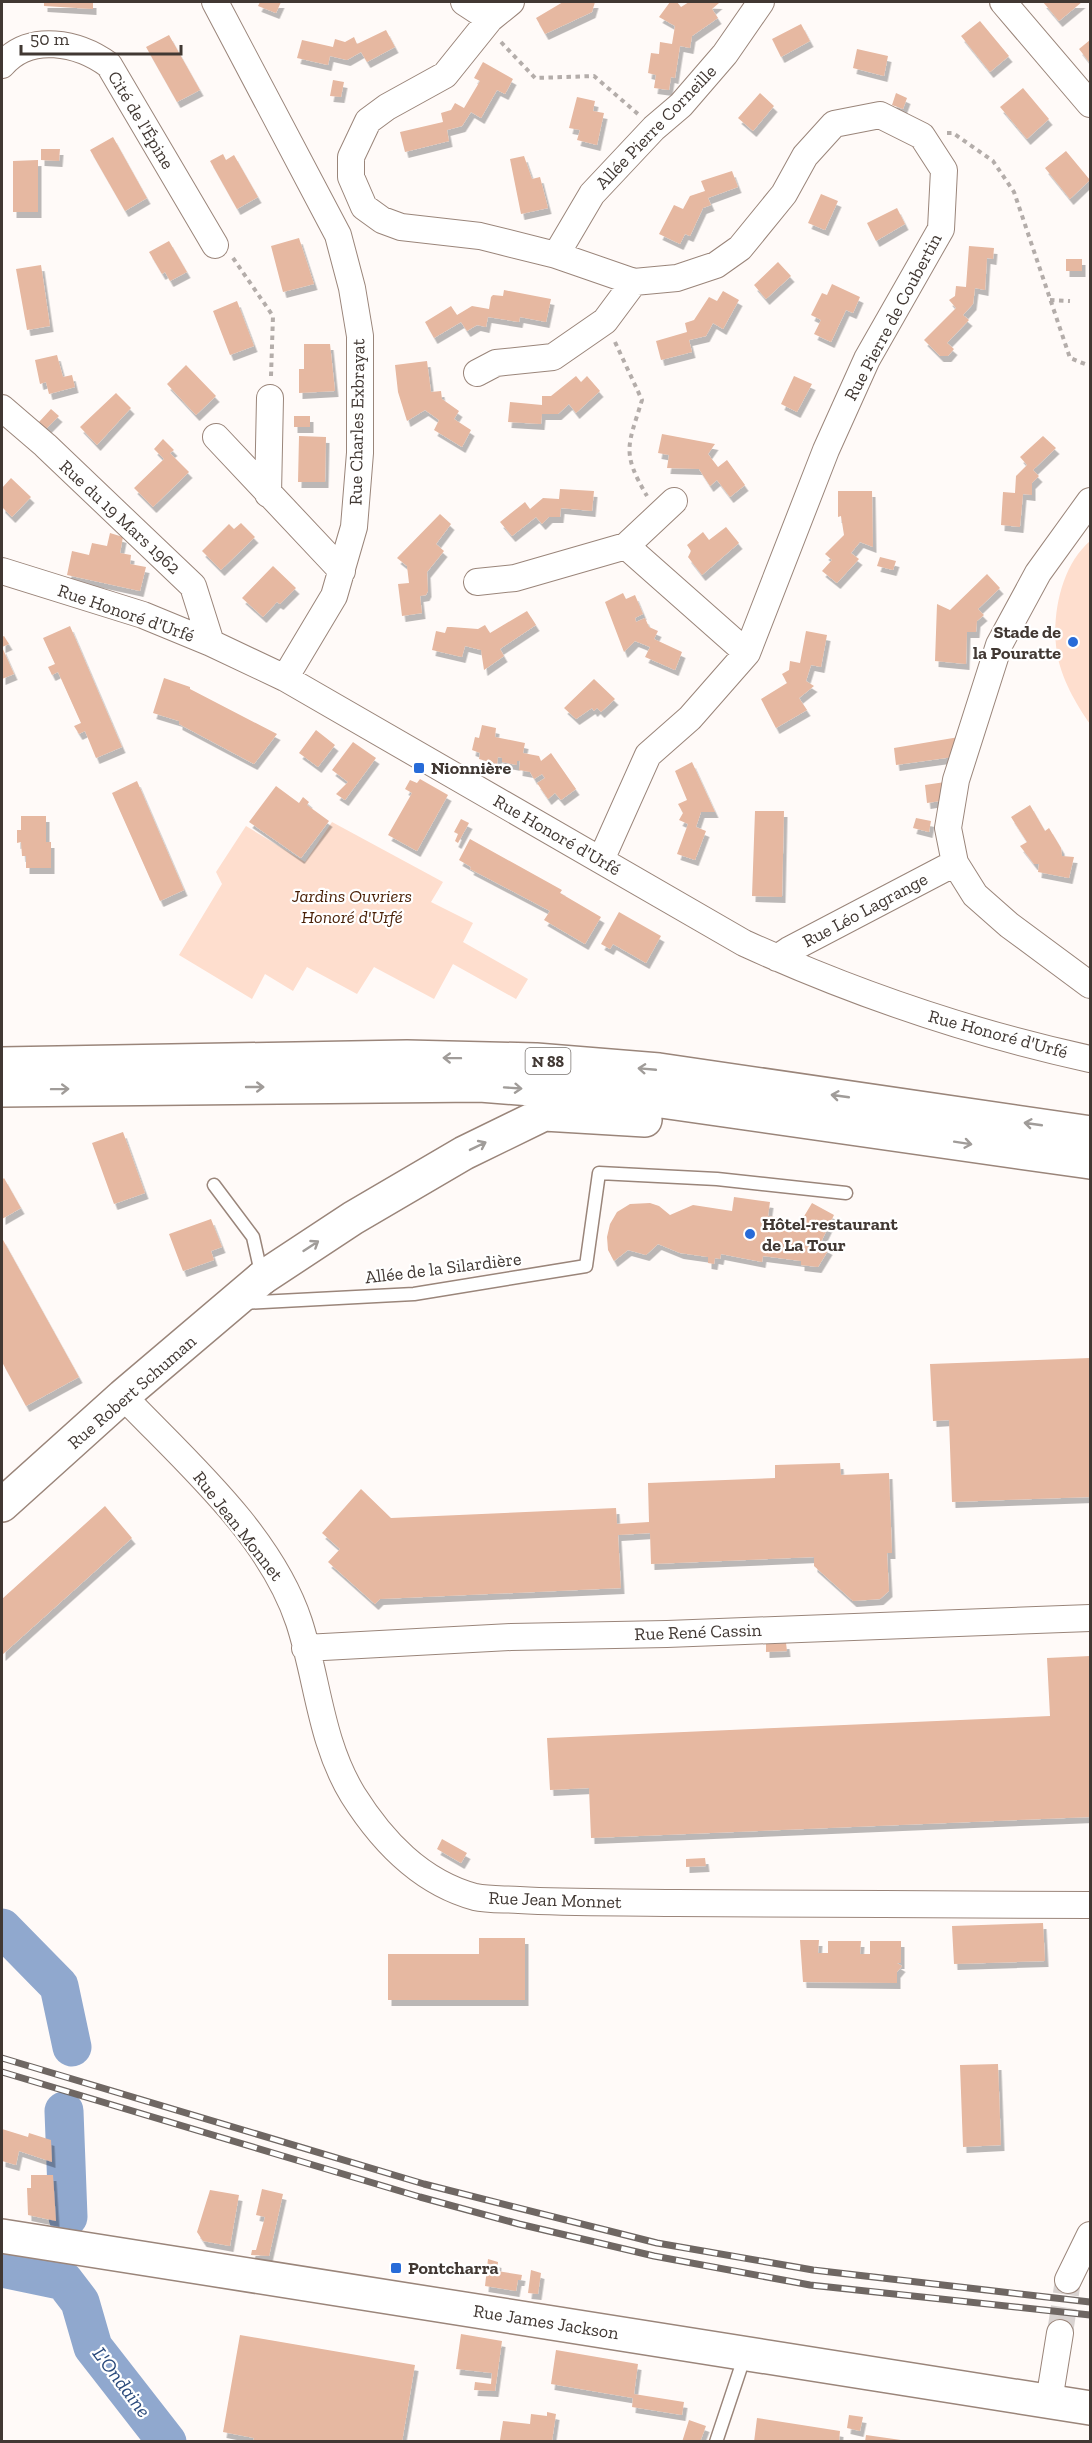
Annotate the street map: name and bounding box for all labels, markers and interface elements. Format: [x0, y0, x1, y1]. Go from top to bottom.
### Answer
scale bar [21, 18, 182, 56]
text: 50 m [30, 28, 70, 50]
street label: Allée Pierre Corneille [591, 60, 721, 194]
street label: Cité de l'Épine [103, 67, 179, 173]
street label: Rue Pierre de Coubertin [840, 229, 947, 404]
street label: Rue Charles Exbrayat [345, 338, 369, 506]
street label: Rue du 19 Mars 1962 [55, 455, 185, 579]
street label: Rue Honoré d'Urfé [55, 579, 197, 647]
place label: Stade de la Pouratte [973, 621, 1061, 664]
marker: Stade de la Pouratte [1066, 635, 1080, 649]
place label: Nionnière [431, 757, 511, 779]
marker: Nionnière [412, 761, 426, 775]
street label: Rue Honoré d'Urfé [490, 790, 624, 880]
street label: Rue Léo Lagrange [799, 868, 931, 952]
park label: Jardins Ouvriers Honoré d'Urfé [291, 885, 412, 928]
street label: Rue Honoré d'Urfé [926, 1005, 1070, 1063]
road number: N 88 [526, 1048, 570, 1074]
one-way arrow [442, 1052, 462, 1064]
one-way arrow [637, 1063, 657, 1074]
one-way arrow [244, 1081, 264, 1093]
one-way arrow [49, 1083, 69, 1095]
one-way arrow [502, 1083, 522, 1094]
one-way arrow [830, 1090, 850, 1101]
one-way arrow [1023, 1119, 1043, 1130]
one-way arrow [952, 1137, 972, 1148]
one-way arrow [469, 1140, 487, 1152]
place label: Hôtel-restaurant de La Tour [762, 1213, 898, 1256]
marker: Hôtel-restaurant de La Tour [743, 1227, 757, 1241]
one-way arrow [302, 1240, 319, 1252]
street label: Allée de la Silardière [364, 1247, 522, 1289]
street label: Rue Robert Schuman [63, 1330, 201, 1454]
street label: Rue Jean Monnet [188, 1467, 288, 1585]
street label: Rue René Cassin [634, 1619, 763, 1645]
street label: Rue Jean Monnet [488, 1887, 622, 1913]
place label: Pontcharra [408, 2257, 499, 2279]
marker: Pontcharra [389, 2261, 403, 2275]
street label: Rue James Jackson [472, 2300, 621, 2344]
water label: L'Ondaine [88, 2342, 156, 2422]

